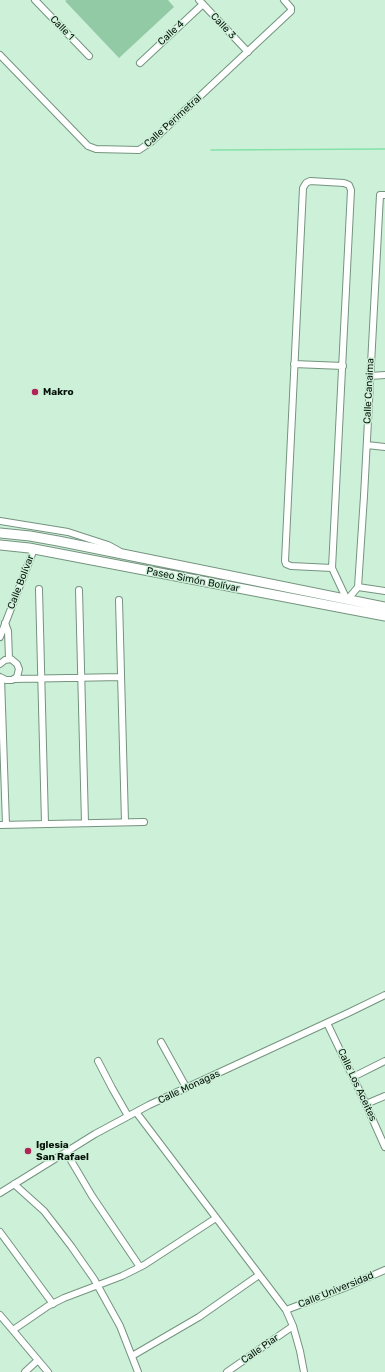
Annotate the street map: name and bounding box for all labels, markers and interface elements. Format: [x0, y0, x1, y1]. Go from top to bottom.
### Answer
street label: Calle 3 [208, 11, 238, 41]
street label: Calle 1 [47, 13, 77, 43]
street label: Calle 4 [155, 18, 187, 48]
street label: Calle Perimetral [142, 92, 204, 150]
street label: Calle Canaima [361, 358, 377, 424]
place label: Makro [43, 386, 74, 398]
marker: Makro [30, 387, 40, 397]
street label: Calle Bolívar [5, 553, 37, 611]
street label: Paseo Simón Bolívar [146, 565, 240, 595]
street label: Calle Los Aceites [335, 1047, 379, 1123]
street label: Calle Monagas [156, 1067, 222, 1107]
place label: Iglesia San Rafael [36, 1139, 89, 1162]
marker: Iglesia San Rafael [23, 1146, 33, 1156]
street label: Calle Universidad [297, 1269, 375, 1311]
street label: Calle Piar [239, 1332, 281, 1366]

